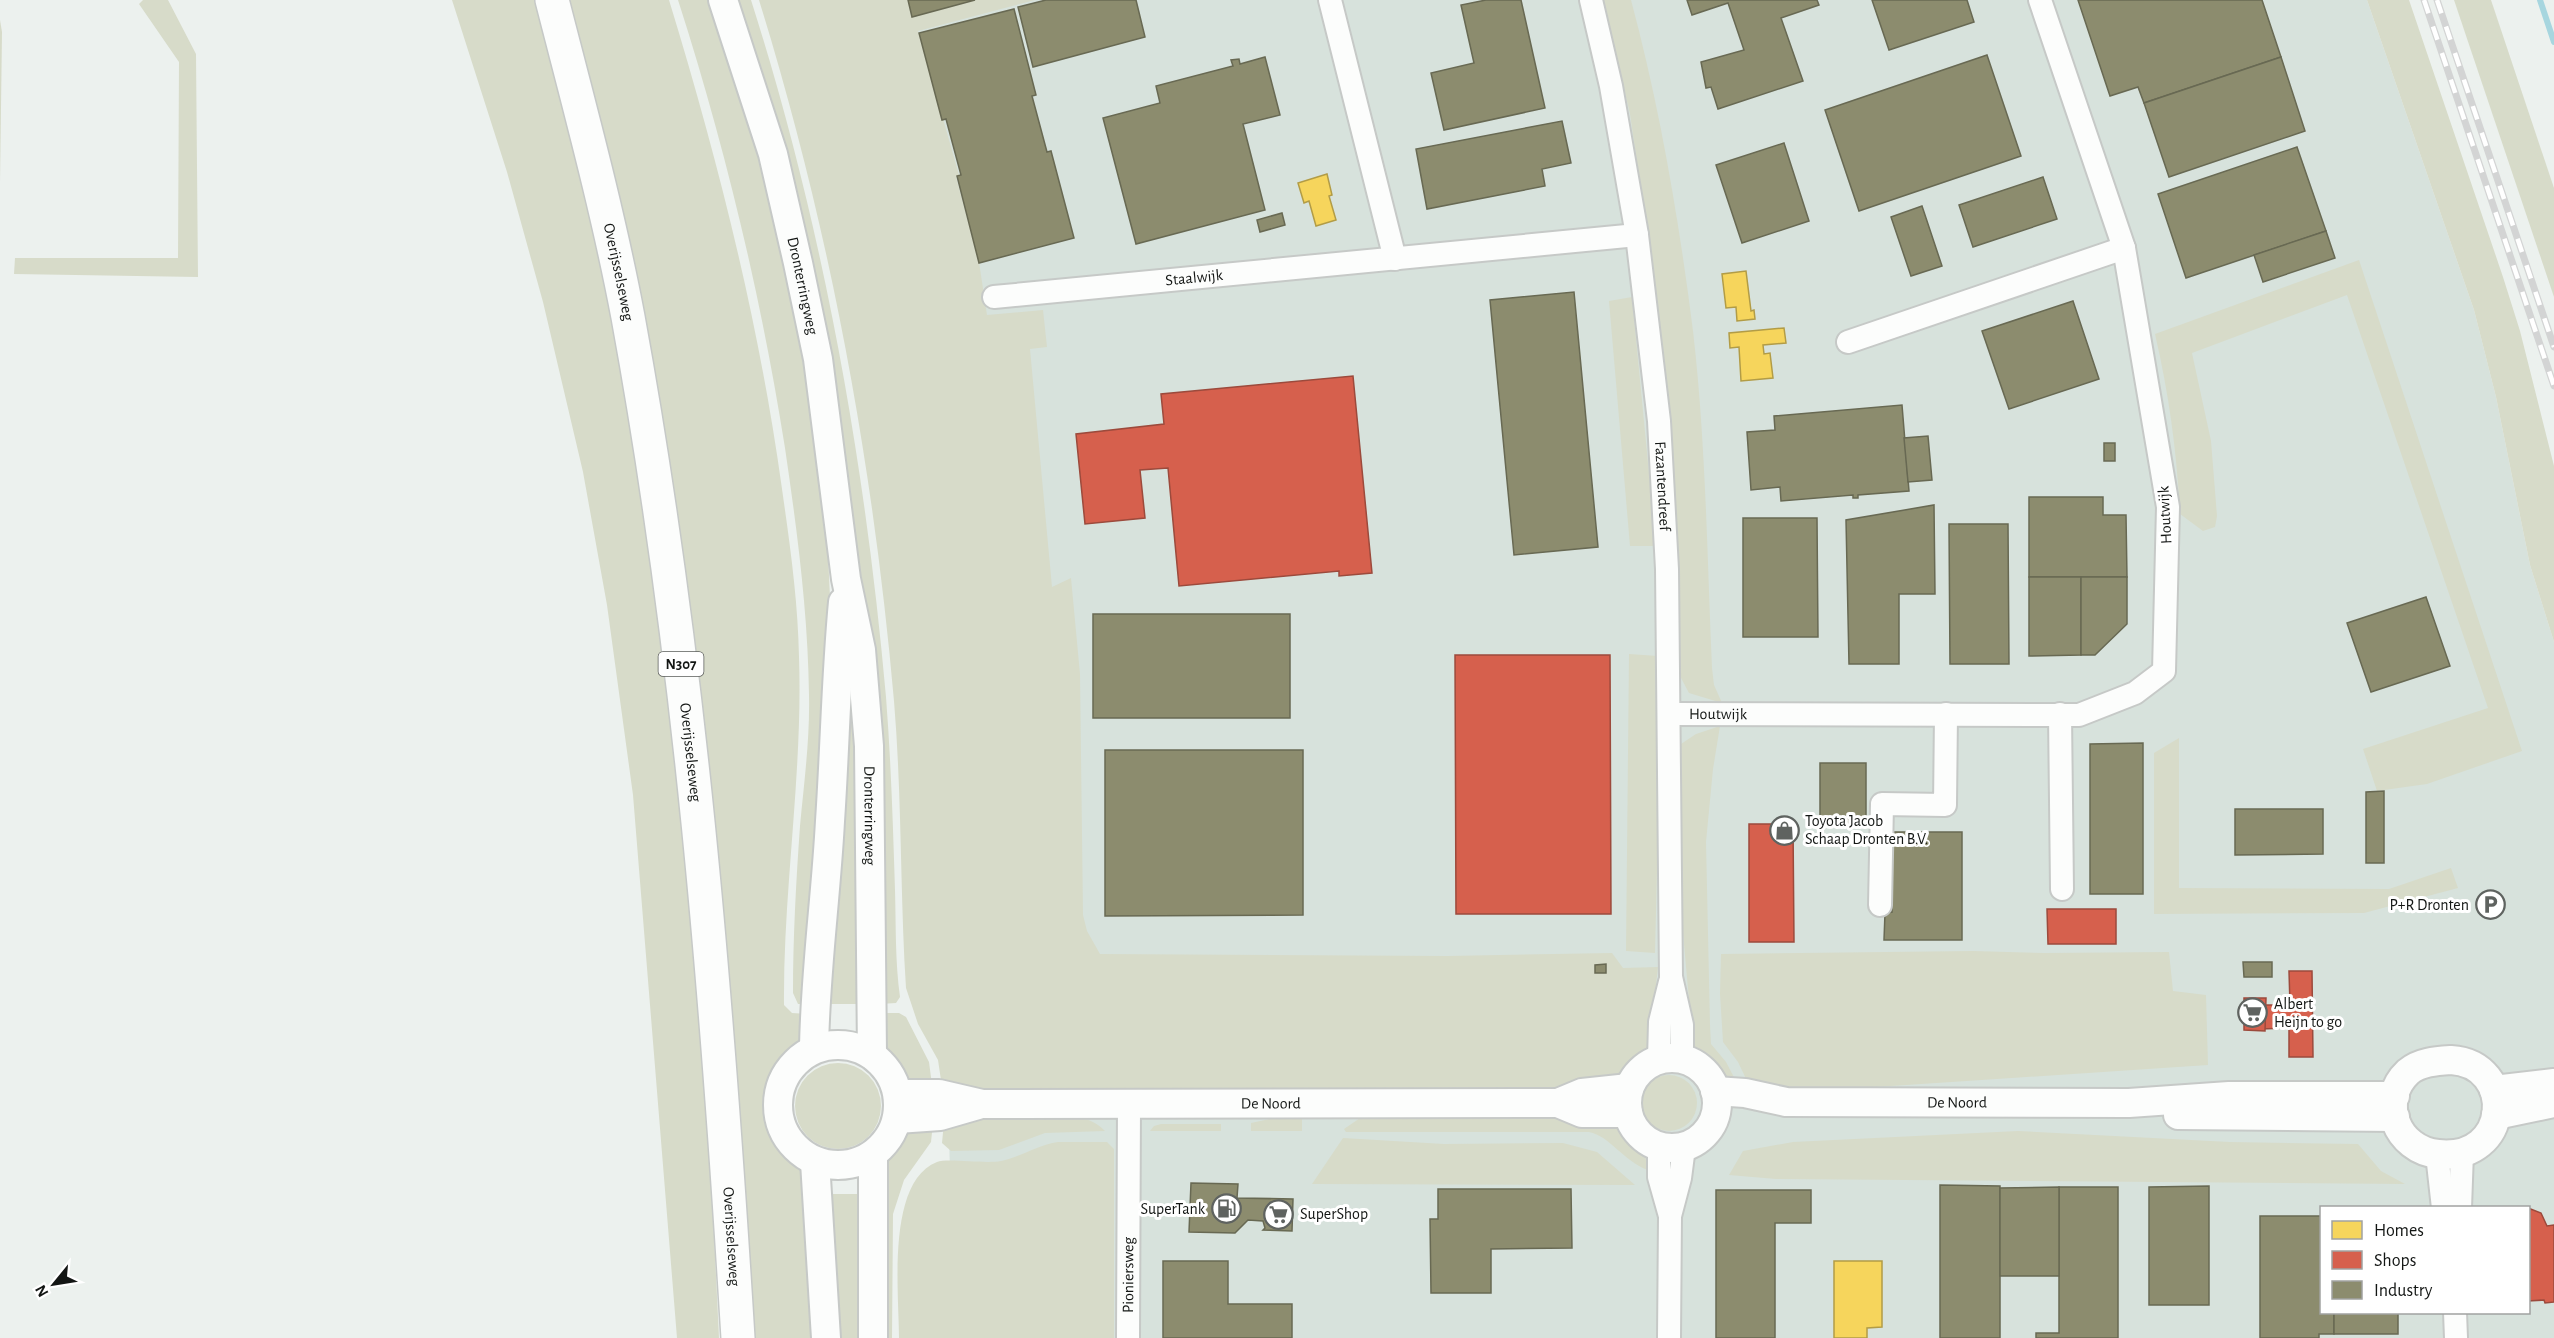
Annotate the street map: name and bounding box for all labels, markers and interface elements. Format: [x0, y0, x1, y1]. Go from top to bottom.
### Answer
street label: Overijsselseweg [600, 222, 637, 322]
street label: Dronterringweg [784, 235, 821, 336]
street label: Staalwijk [1165, 267, 1224, 288]
street label: Fazantendreef [1652, 441, 1673, 532]
street label: Houtwijk [2155, 485, 2176, 544]
road number: N307 [658, 652, 704, 676]
street label: Overijsselseweg [677, 702, 704, 803]
street label: Houtwijk [1689, 706, 1748, 723]
street label: Dronterringweg [861, 766, 878, 866]
place label: Toyota Jacob Schaap Dronten B.V. [1805, 813, 1928, 847]
shop icon: Toyota Jacob Schaap Dronten B.V. [1768, 814, 1800, 846]
parking icon: P+R Dronten [2474, 889, 2506, 921]
place label: P+R Dronten [2390, 897, 2469, 913]
place label: Albert Heijn to go [2274, 996, 2342, 1031]
supermarket icon: Albert Heijn to go [2237, 997, 2269, 1029]
street label: De Noord [1927, 1094, 1987, 1111]
street label: De Noord [1241, 1095, 1301, 1112]
street label: Overijsselseweg [720, 1186, 743, 1287]
fuel station icon: SuperTank [1210, 1193, 1242, 1225]
supermarket icon: SuperShop [1263, 1198, 1295, 1230]
place label: SuperTank [1140, 1201, 1206, 1217]
place label: SuperShop [1300, 1206, 1368, 1222]
legend [2320, 1206, 2530, 1314]
text: Homes [2374, 1222, 2424, 1240]
street label: Pioniersweg [1120, 1237, 1136, 1313]
text: Shops [2374, 1252, 2416, 1270]
north arrow [24, 1254, 84, 1314]
text: N [32, 1282, 52, 1300]
text: Industry [2374, 1282, 2433, 1300]

